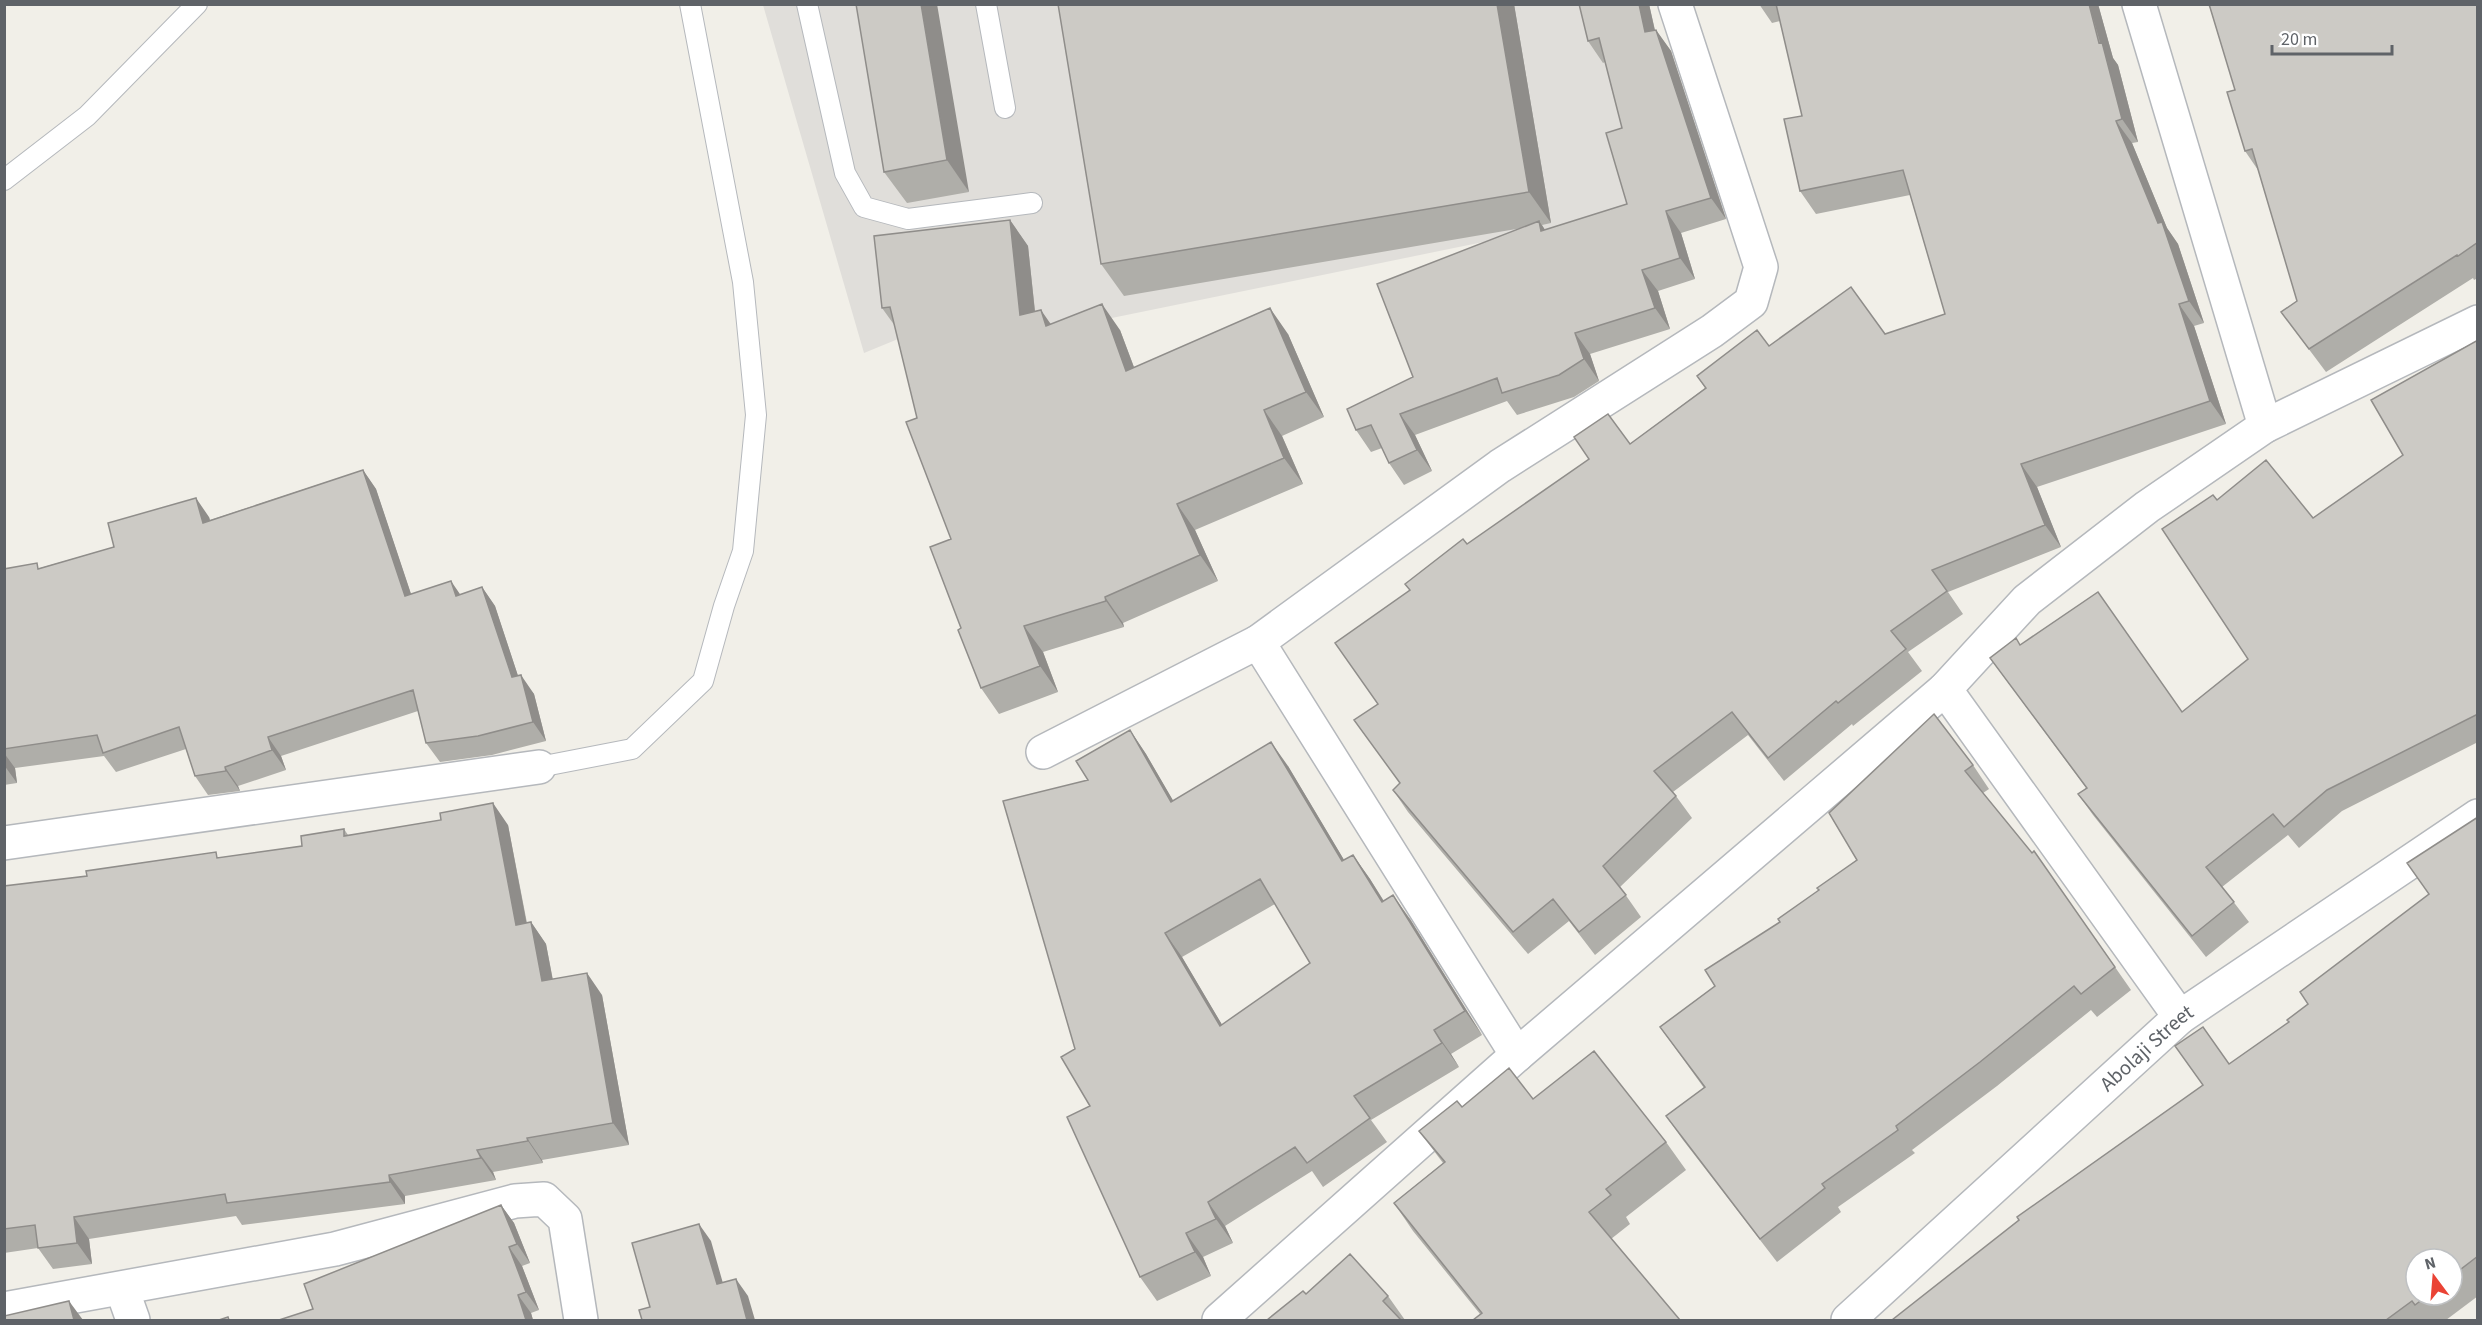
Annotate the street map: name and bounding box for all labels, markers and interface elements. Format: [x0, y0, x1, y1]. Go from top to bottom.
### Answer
scale bar [2272, 18, 2392, 56]
text: 20 m [2281, 27, 2317, 52]
street label: Abolaji Street [2093, 997, 2199, 1098]
north arrow [2404, 1247, 2464, 1307]
text: N [2422, 1252, 2438, 1276]

